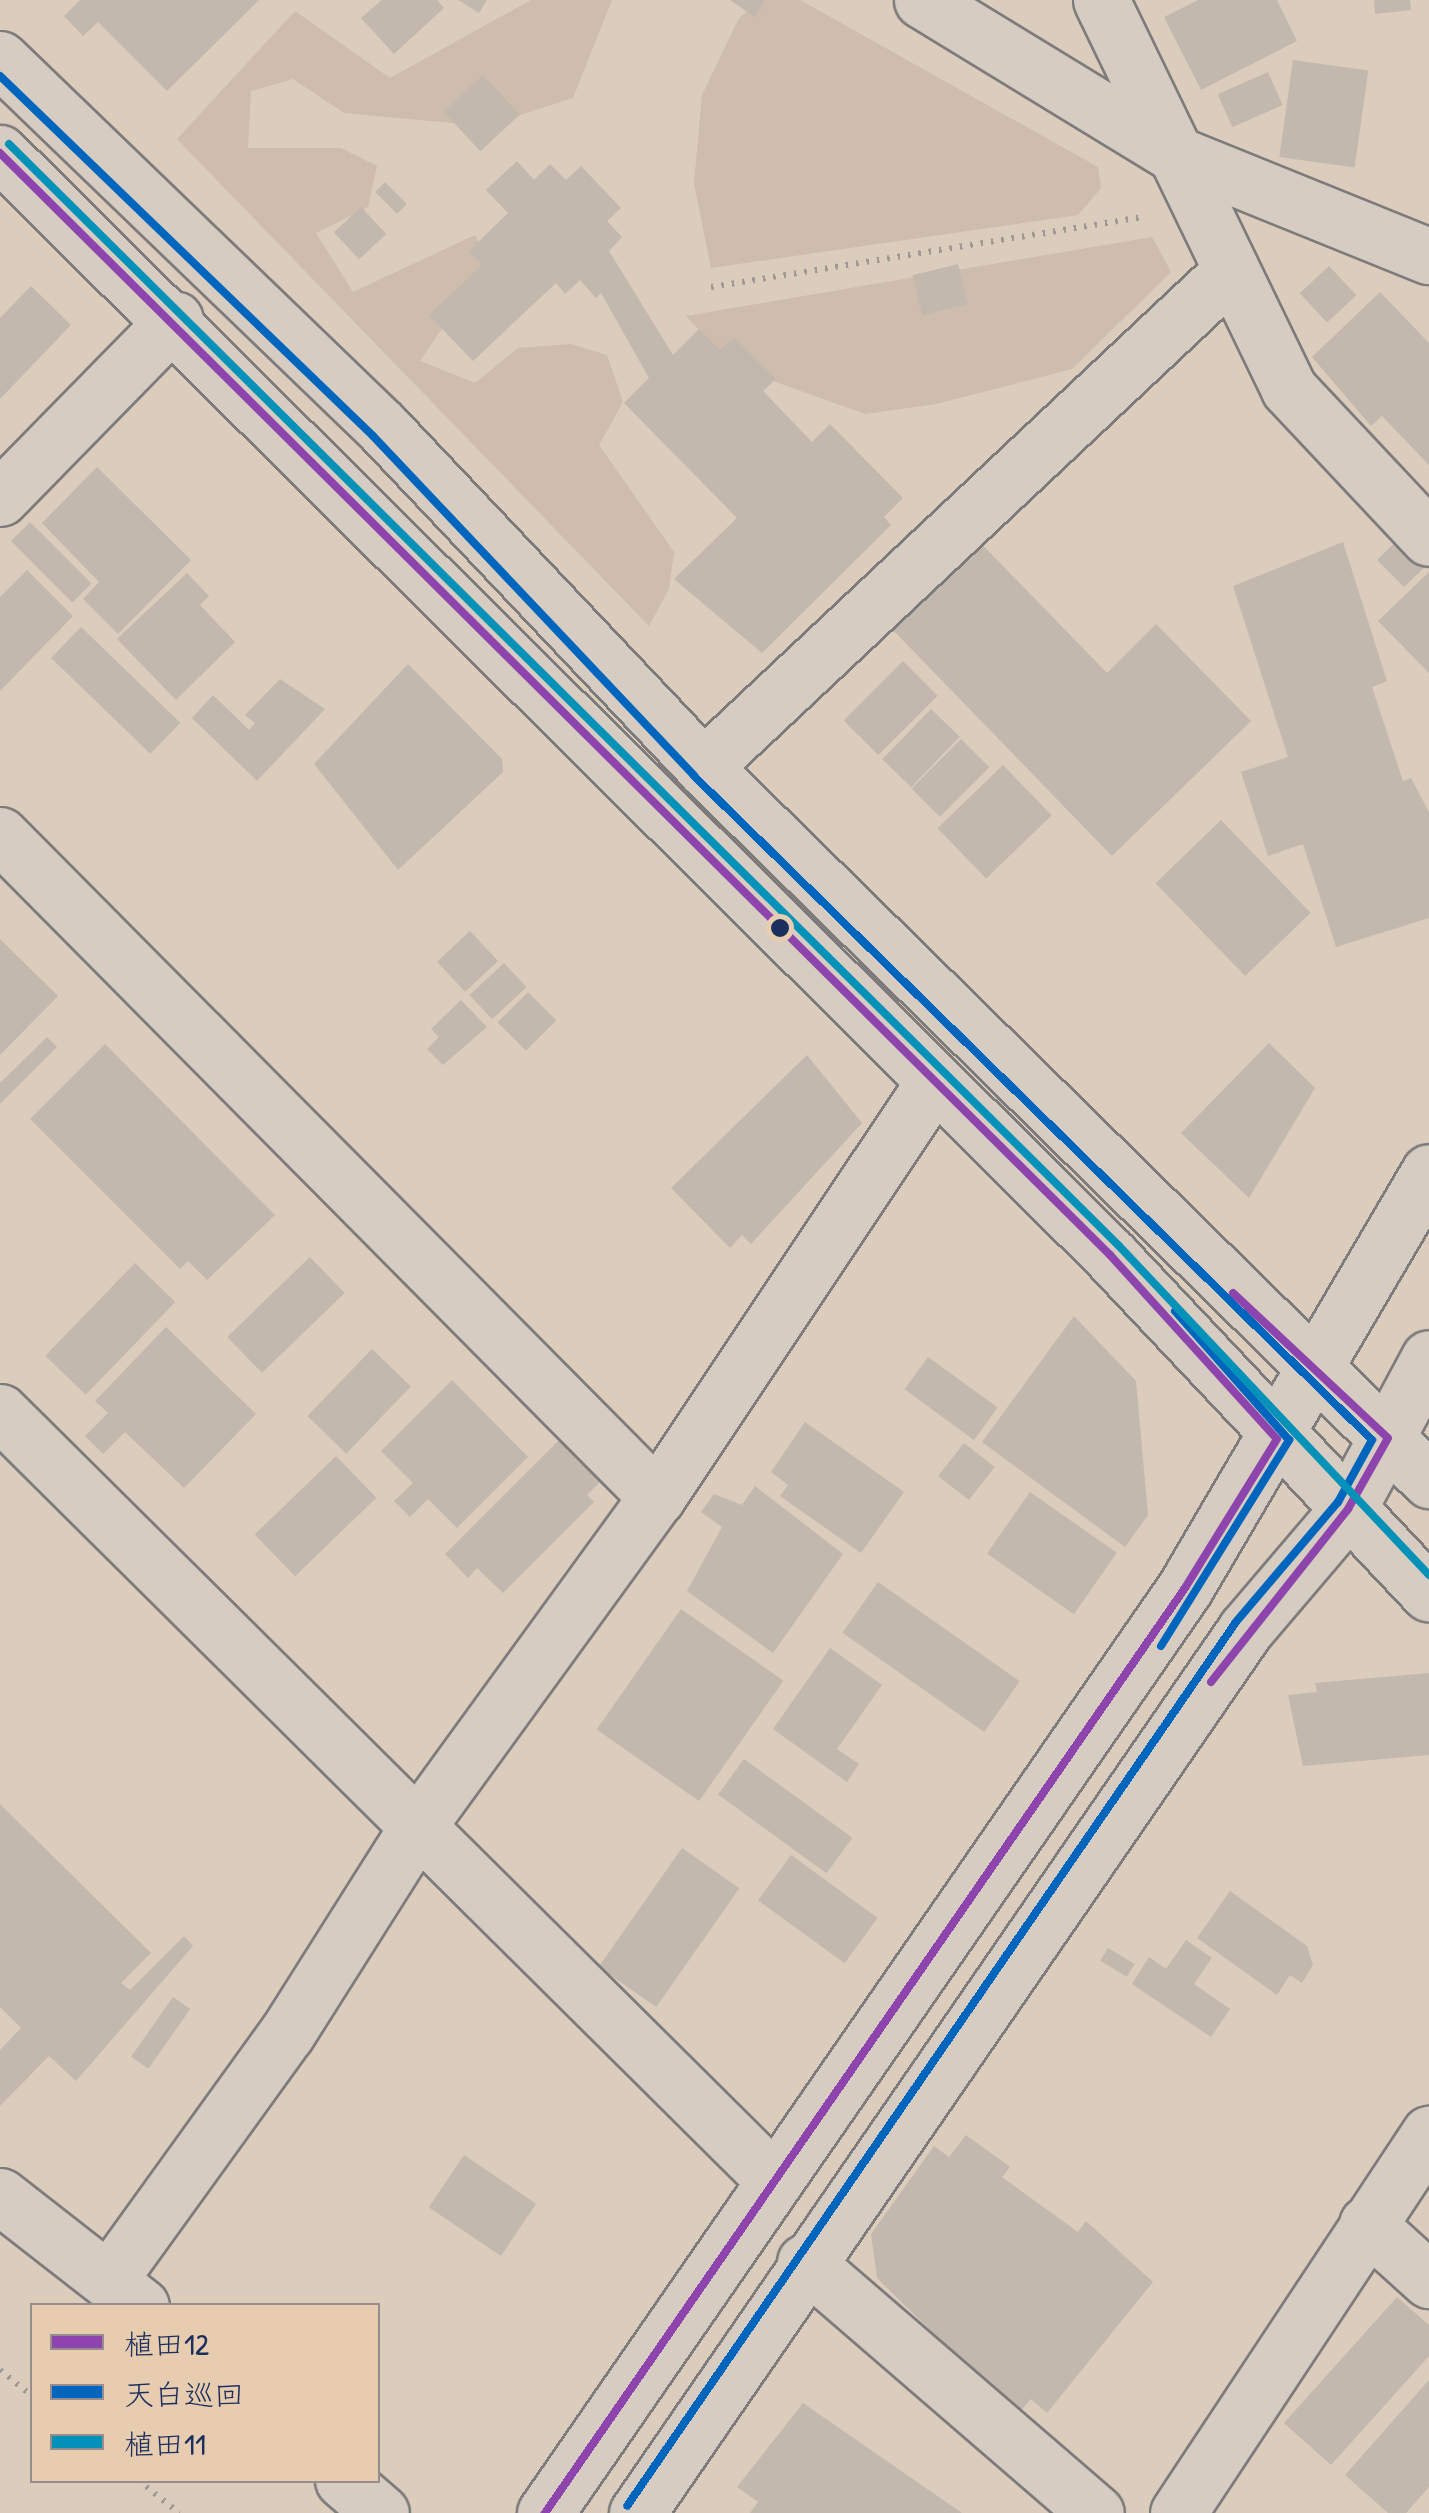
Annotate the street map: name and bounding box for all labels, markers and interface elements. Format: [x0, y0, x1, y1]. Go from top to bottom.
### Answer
unlabelled marker [770, 918, 790, 938]
legend [30, 2303, 380, 2483]
text: 植田12 [124, 2324, 209, 2364]
text: 天白巡回 [124, 2374, 244, 2414]
text: 植田11 [124, 2424, 206, 2464]

